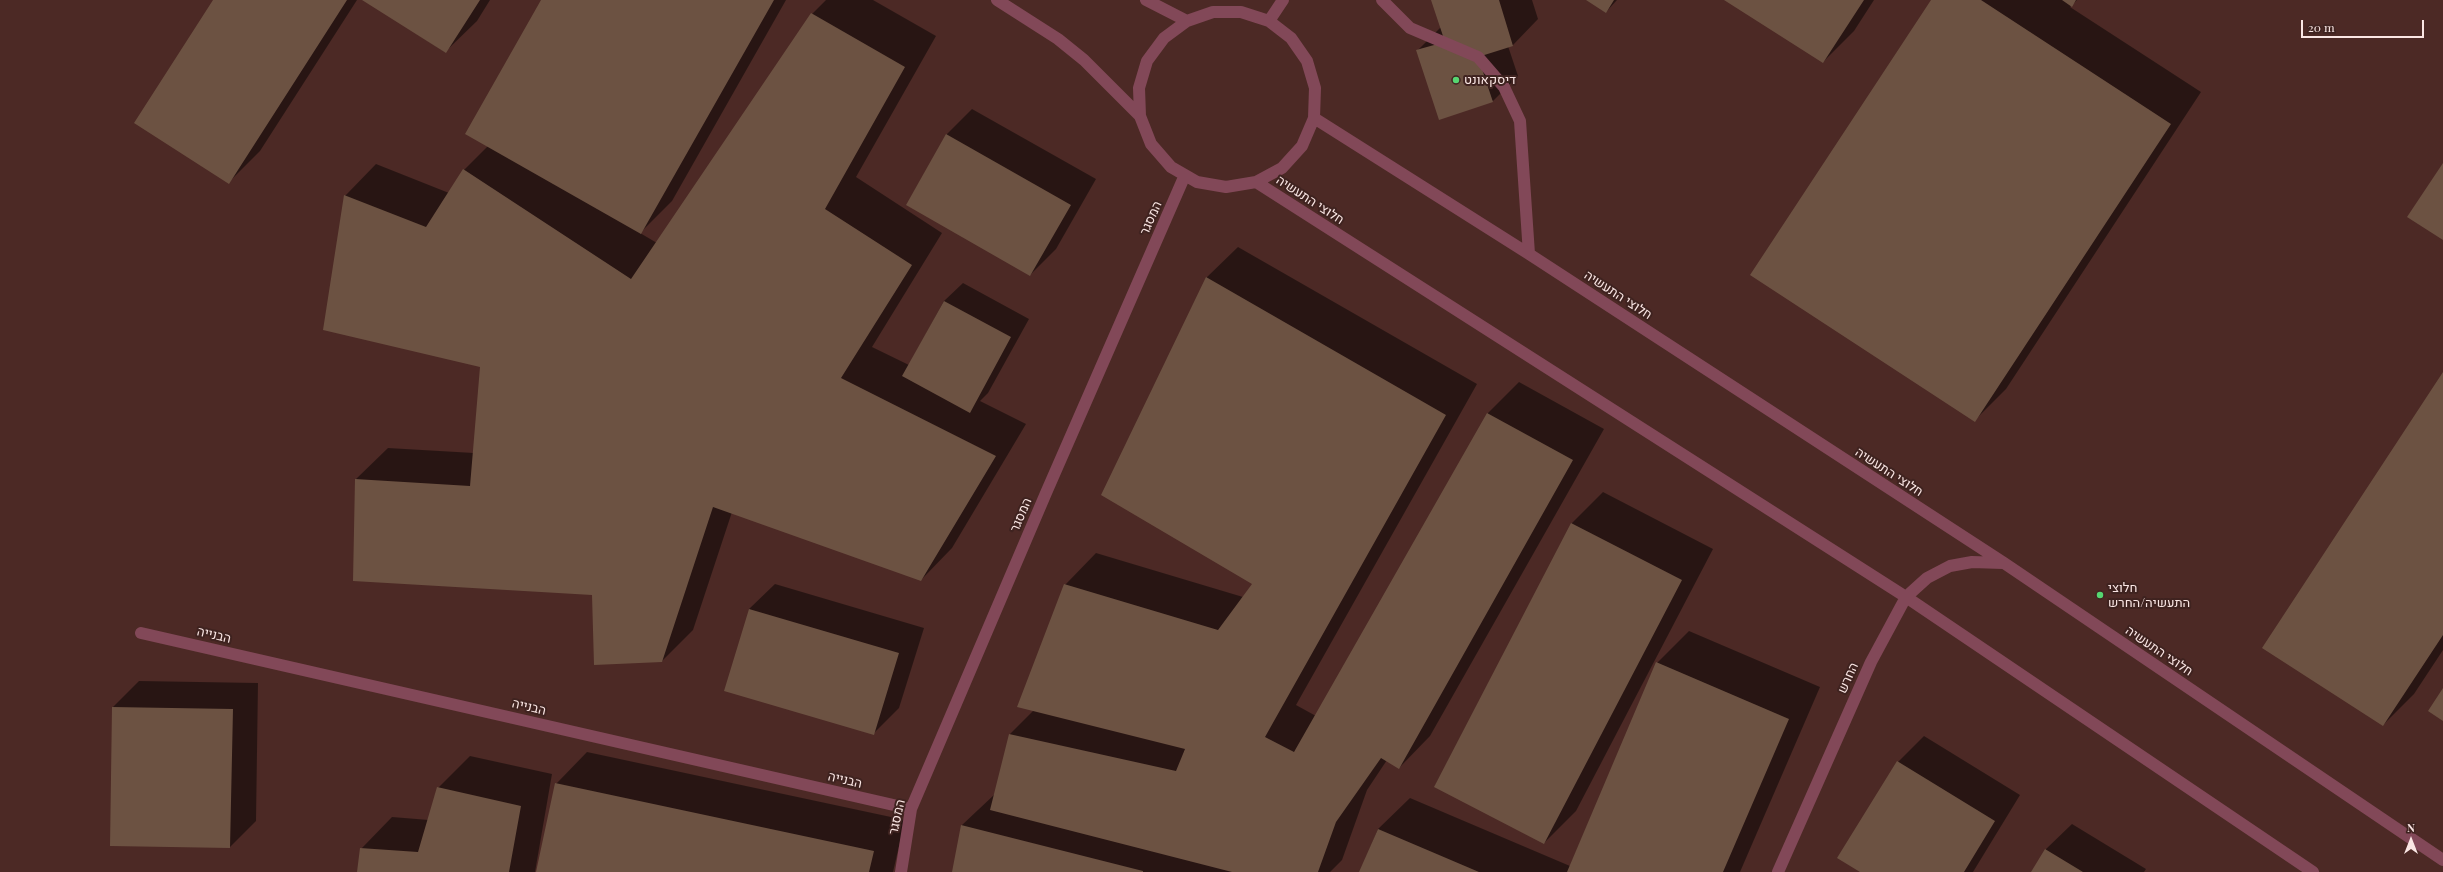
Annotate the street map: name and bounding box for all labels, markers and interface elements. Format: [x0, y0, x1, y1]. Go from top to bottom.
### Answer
scale bar [2303, 12, 2426, 38]
text: 20 m [2308, 19, 2335, 35]
place label: דיסקאונט [1464, 72, 1516, 88]
marker: דיסקאונט [1451, 75, 1461, 85]
street label: חלוצי התעשיה [1273, 172, 1347, 228]
street label: המסגר [1137, 199, 1165, 237]
street label: חלוצי התעשיה [1581, 267, 1655, 323]
street label: חלוצי התעשיה [1852, 444, 1926, 500]
street label: המסגר [1007, 496, 1035, 534]
place label: חלוצי התעשיה/החרש [2108, 580, 2190, 611]
marker: חלוצי התעשיה/החרש [2095, 590, 2105, 600]
street label: הבנייה [195, 623, 233, 647]
street label: חלוצי התעשיה [2122, 623, 2196, 679]
street label: החרש [1834, 660, 1862, 696]
street label: הבנייה [510, 695, 548, 719]
street label: הבנייה [826, 768, 864, 792]
street label: המסגר [885, 798, 909, 836]
north arrow [2391, 820, 2431, 860]
text: N [2407, 820, 2415, 835]

